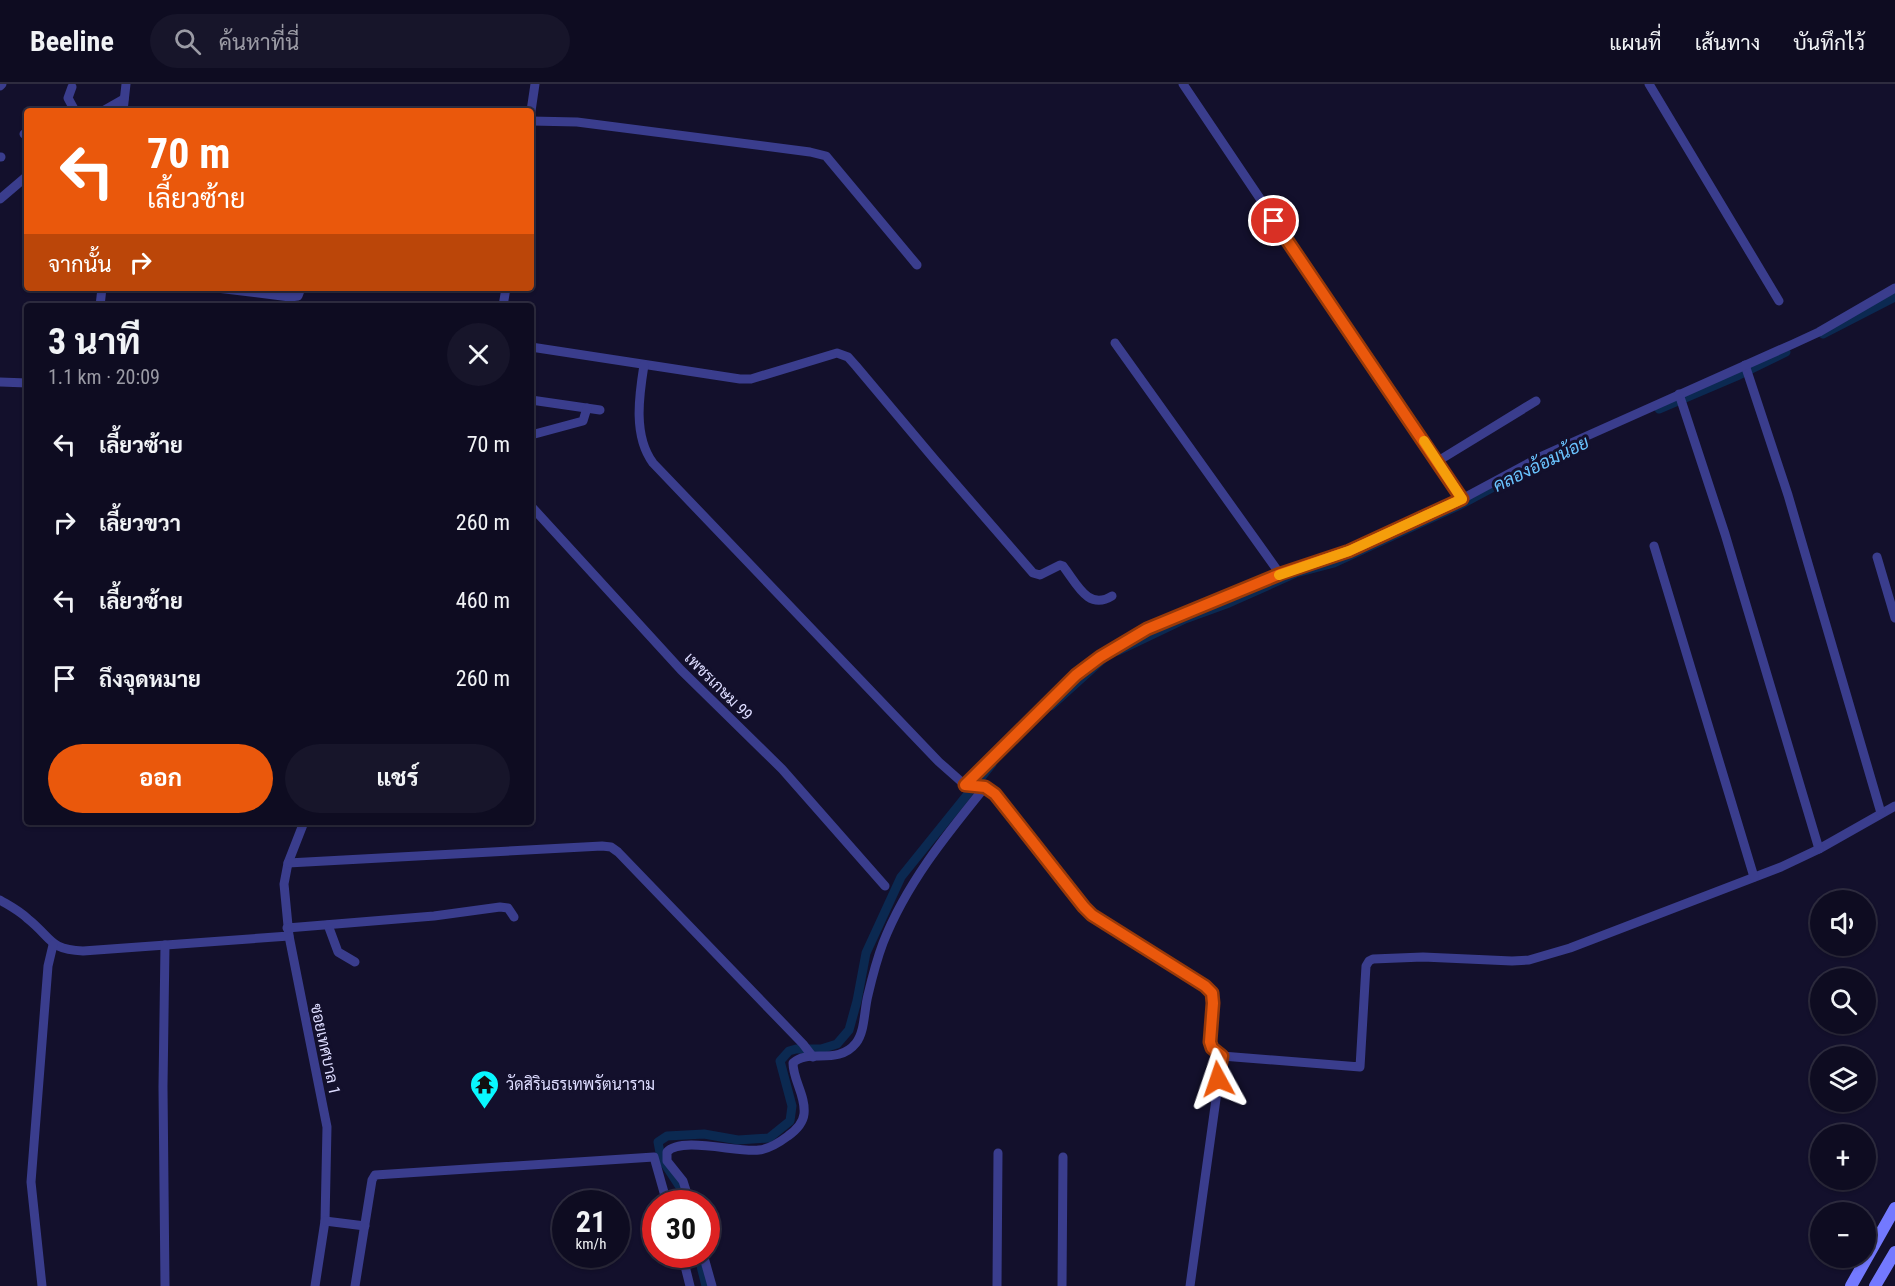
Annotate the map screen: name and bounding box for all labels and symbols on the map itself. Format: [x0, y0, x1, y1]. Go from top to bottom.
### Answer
pin [1248, 195, 1299, 246]
water label: คลองอ้อมน้อย [1489, 430, 1592, 496]
street label: เพชรเกษม 99 [681, 648, 757, 724]
street label: ซอยเทศบาล 1 [307, 1002, 344, 1096]
position arrow [1186, 1047, 1250, 1111]
temple icon: วัดสิรินธรเทพรัตนาราม [469, 1068, 501, 1110]
place label: วัดสิรินธรเทพรัตนาราม [506, 1074, 655, 1094]
speed limit sign: 30 [642, 1190, 720, 1268]

